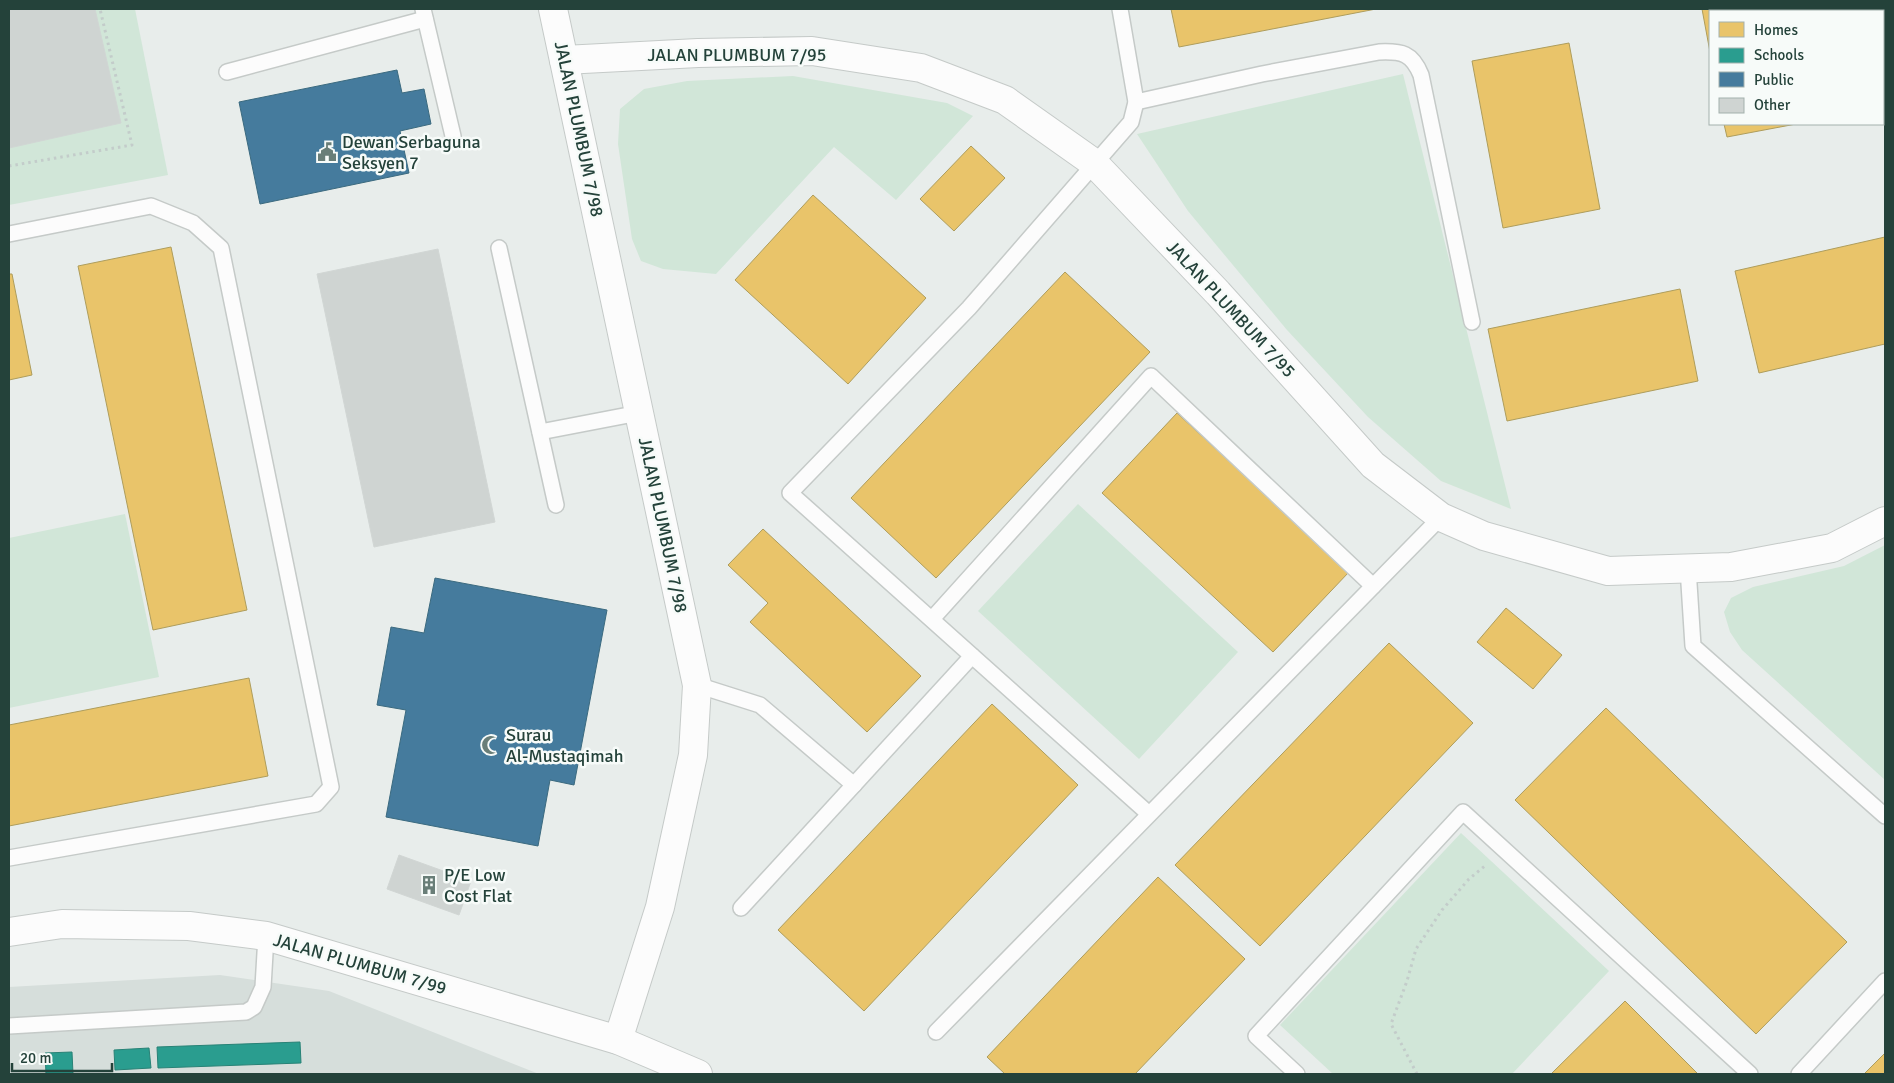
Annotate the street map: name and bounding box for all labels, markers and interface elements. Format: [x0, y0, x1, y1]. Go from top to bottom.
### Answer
legend [1709, 10, 1884, 125]
text: Homes [1754, 21, 1798, 39]
street label: JALAN PLUMBUM 7/98 [550, 39, 608, 219]
street label: JALAN PLUMBUM 7/95 [648, 44, 826, 66]
text: Schools [1754, 46, 1805, 64]
text: Public [1754, 71, 1794, 89]
text: Other [1754, 96, 1791, 114]
place label: Dewan Serbaguna Seksyen 7 [342, 131, 481, 174]
public building icon: Dewan Serbaguna Seksyen 7 [316, 141, 338, 163]
street label: JALAN PLUMBUM 7/95 [1162, 236, 1300, 382]
street label: JALAN PLUMBUM 7/98 [634, 435, 692, 615]
place label: Surau Al-Mustaqimah [506, 724, 624, 767]
mosque icon: Surau Al-Mustaqimah [480, 734, 502, 756]
place label: P/E Low Cost Flat [444, 864, 512, 907]
building icon: P/E Low Cost Flat [418, 874, 440, 896]
street label: JALAN PLUMBUM 7/99 [271, 929, 449, 999]
scale bar [12, 1040, 112, 1072]
text: 20 m [20, 1049, 51, 1067]

